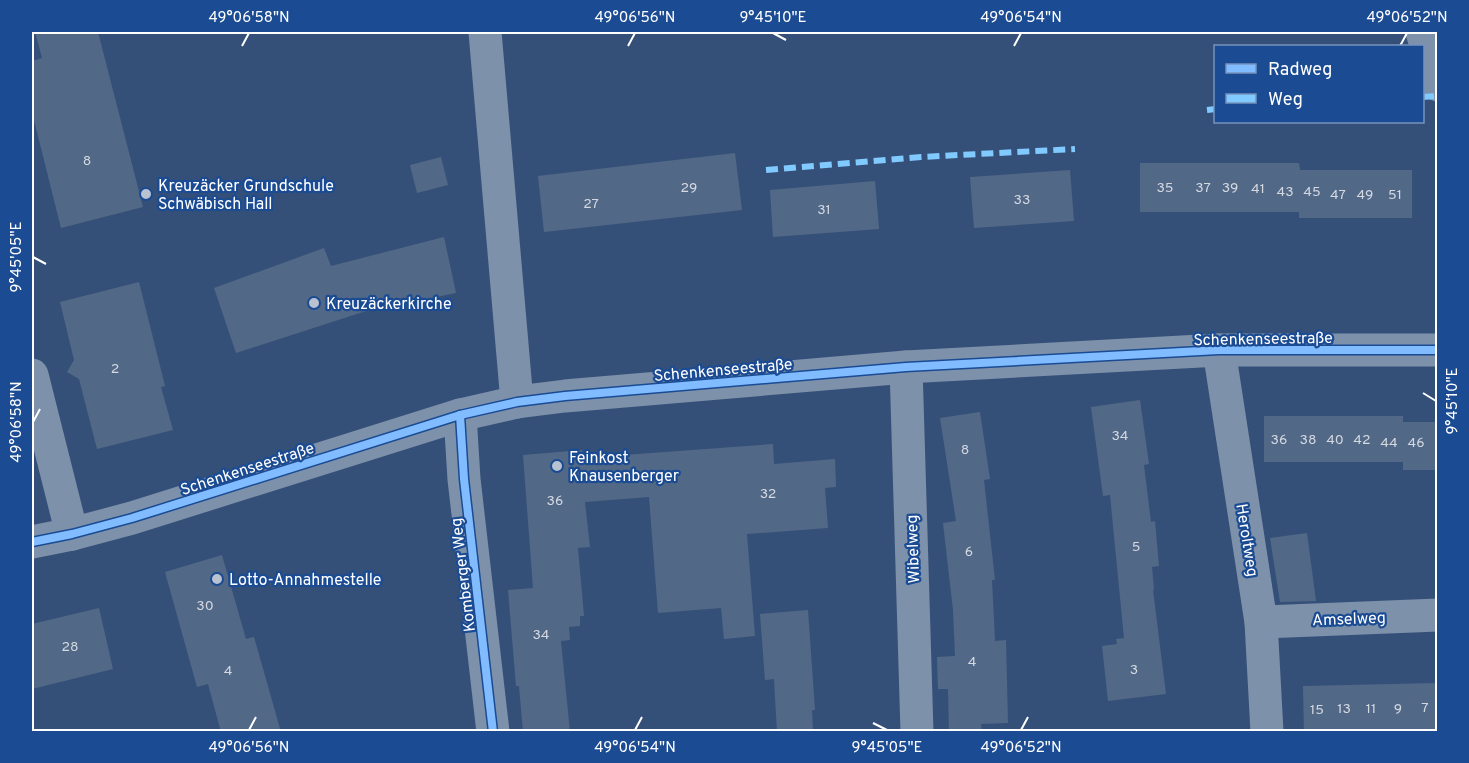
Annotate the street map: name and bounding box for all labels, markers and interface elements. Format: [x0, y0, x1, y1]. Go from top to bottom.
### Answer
text: 49°06'58"N [208, 9, 290, 28]
text: 49°06'56"N [595, 9, 675, 28]
text: 9°45'10"E [739, 9, 807, 28]
text: 49°06'54"N [980, 9, 1062, 28]
text: 49°06'52"N [1366, 9, 1448, 28]
legend [1214, 45, 1424, 123]
text: Radweg [1268, 59, 1332, 82]
text: Weg [1268, 89, 1303, 112]
house number: 8 [83, 153, 91, 170]
place label: Kreuzäcker Grundschule Schwäbisch Hall [158, 177, 334, 215]
house number: 29 [681, 180, 697, 197]
house number: 35 [1156, 180, 1174, 197]
house number: 37 [1195, 180, 1211, 197]
house number: 39 [1222, 180, 1238, 197]
house number: 41 [1251, 181, 1265, 198]
house number: 43 [1276, 184, 1294, 201]
house number: 45 [1303, 184, 1321, 201]
marker: Kreuzäcker Grundschule Schwäbisch Hall [139, 187, 153, 201]
house number: 47 [1330, 187, 1346, 204]
house number: 49 [1357, 187, 1373, 204]
house number: 51 [1388, 187, 1402, 204]
house number: 33 [1014, 192, 1030, 209]
house number: 27 [583, 196, 599, 213]
house number: 31 [817, 202, 831, 219]
text: 9°45'05"E [8, 222, 27, 292]
place label: Kreuzäckerkirche [326, 295, 452, 315]
marker: Kreuzäckerkirche [307, 296, 321, 310]
street label: Schenkenseestraße [1193, 329, 1333, 351]
street label: Schenkenseestraße [653, 355, 793, 387]
house number: 2 [111, 361, 119, 378]
text: 9°45'10"E [1444, 367, 1463, 435]
text: 49°06'58"N [8, 381, 27, 463]
house number: 34 [1111, 428, 1129, 445]
house number: 36 [1271, 432, 1287, 449]
house number: 38 [1300, 432, 1316, 449]
house number: 40 [1326, 432, 1344, 449]
house number: 42 [1353, 432, 1371, 449]
house number: 44 [1380, 435, 1398, 452]
house number: 46 [1407, 435, 1425, 452]
street label: Schenkenseestraße [178, 439, 317, 501]
house number: 8 [961, 442, 969, 459]
place label: Feinkost Knausenberger [569, 449, 679, 487]
marker: Feinkost Knausenberger [550, 459, 564, 473]
house number: 32 [760, 486, 776, 503]
house number: 36 [547, 493, 563, 510]
street label: Heroltweg [1230, 502, 1262, 578]
street label: Wibelweg [903, 514, 925, 584]
street label: Komberger Weg [447, 517, 481, 633]
house number: 5 [1132, 539, 1140, 556]
house number: 6 [965, 544, 973, 561]
place label: Lotto-Annahmestelle [229, 571, 381, 591]
marker: Lotto-Annahmestelle [210, 572, 224, 586]
house number: 30 [196, 598, 214, 615]
street label: Amselweg [1312, 609, 1386, 631]
house number: 34 [532, 627, 550, 644]
house number: 28 [61, 639, 79, 656]
house number: 4 [968, 654, 976, 671]
house number: 3 [1130, 662, 1138, 679]
house number: 4 [224, 663, 232, 680]
house number: 7 [1421, 700, 1429, 717]
house number: 13 [1337, 701, 1351, 718]
house number: 11 [1366, 701, 1376, 718]
house number: 9 [1394, 701, 1402, 718]
house number: 15 [1310, 702, 1324, 719]
text: 49°06'56"N [209, 739, 289, 758]
text: 49°06'54"N [594, 739, 676, 758]
text: 9°45'05"E [852, 739, 922, 758]
text: 49°06'52"N [980, 739, 1062, 758]

